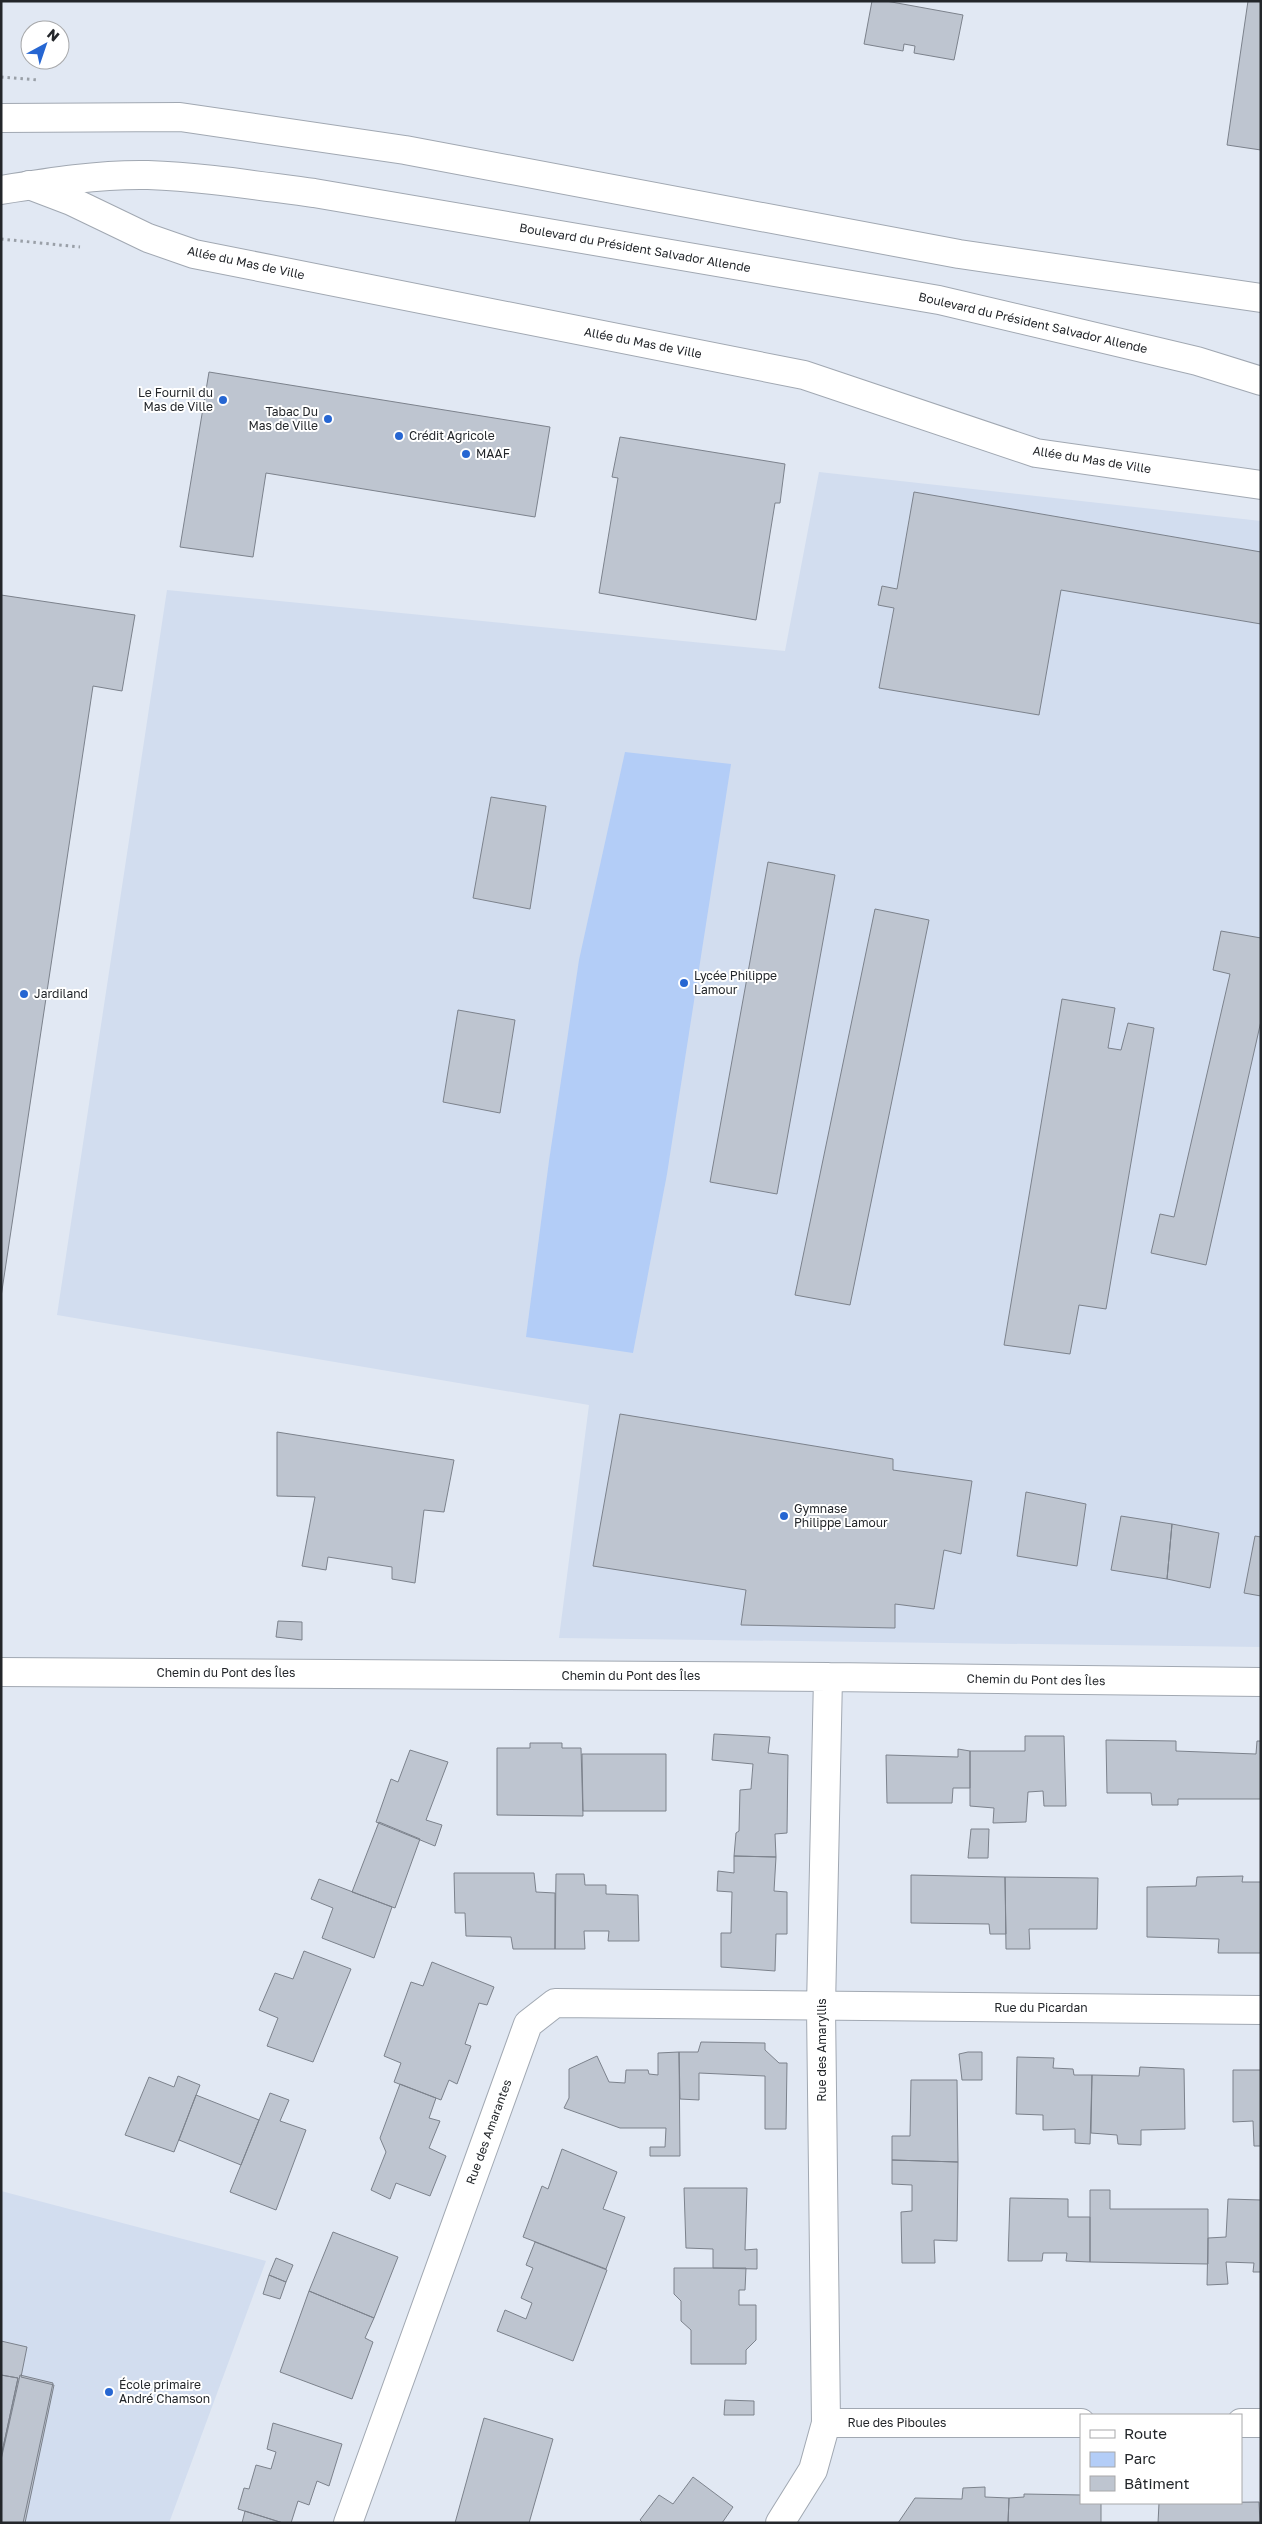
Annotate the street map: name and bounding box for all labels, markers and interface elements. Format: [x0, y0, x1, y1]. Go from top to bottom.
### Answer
north arrow [20, 20, 70, 70]
text: N [44, 25, 63, 45]
street label: Boulevard du Président Salvador Allende [518, 220, 752, 275]
street label: Allée du Mas de Ville [186, 243, 306, 282]
street label: Boulevard du Président Salvador Allende [917, 289, 1149, 356]
street label: Allée du Mas de Ville [583, 324, 703, 361]
place label: Le Fournil du Mas de Ville [138, 385, 213, 414]
marker: Le Fournil du Mas de Ville [217, 394, 229, 406]
place label: Tabac Du Mas de Ville [248, 404, 318, 433]
marker: Tabac Du Mas de Ville [322, 413, 334, 425]
place label: Crédit Agricole [409, 428, 495, 443]
marker: Crédit Agricole [393, 430, 405, 442]
street label: Allée du Mas de Ville [1032, 443, 1152, 476]
place label: MAAF [476, 446, 510, 461]
marker: MAAF [460, 448, 472, 460]
place label: Lycée Philippe Lamour [694, 968, 777, 997]
marker: Lycée Philippe Lamour [678, 977, 690, 989]
place label: Jardiland [34, 986, 88, 1001]
marker: Jardiland [18, 988, 30, 1000]
place label: Gymnase Philippe Lamour [794, 1501, 888, 1530]
marker: Gymnase Philippe Lamour [778, 1510, 790, 1522]
street label: Chemin du Pont des Îles [157, 1665, 295, 1680]
street label: Chemin du Pont des Îles [562, 1668, 700, 1683]
street label: Chemin du Pont des Îles [966, 1671, 1106, 1688]
street label: Rue des Amaryllis [814, 1998, 829, 2102]
street label: Rue du Picardan [994, 2000, 1088, 2015]
street label: Rue des Amarantes [462, 2077, 515, 2187]
place label: École primaire André Chamson [119, 2377, 210, 2406]
marker: École primaire André Chamson [103, 2386, 115, 2398]
legend [1080, 2414, 1242, 2504]
street label: Rue des Piboules [848, 2415, 946, 2430]
text: Route [1124, 2424, 1167, 2442]
text: Parc [1124, 2449, 1156, 2467]
text: Bâtiment [1124, 2474, 1189, 2492]

